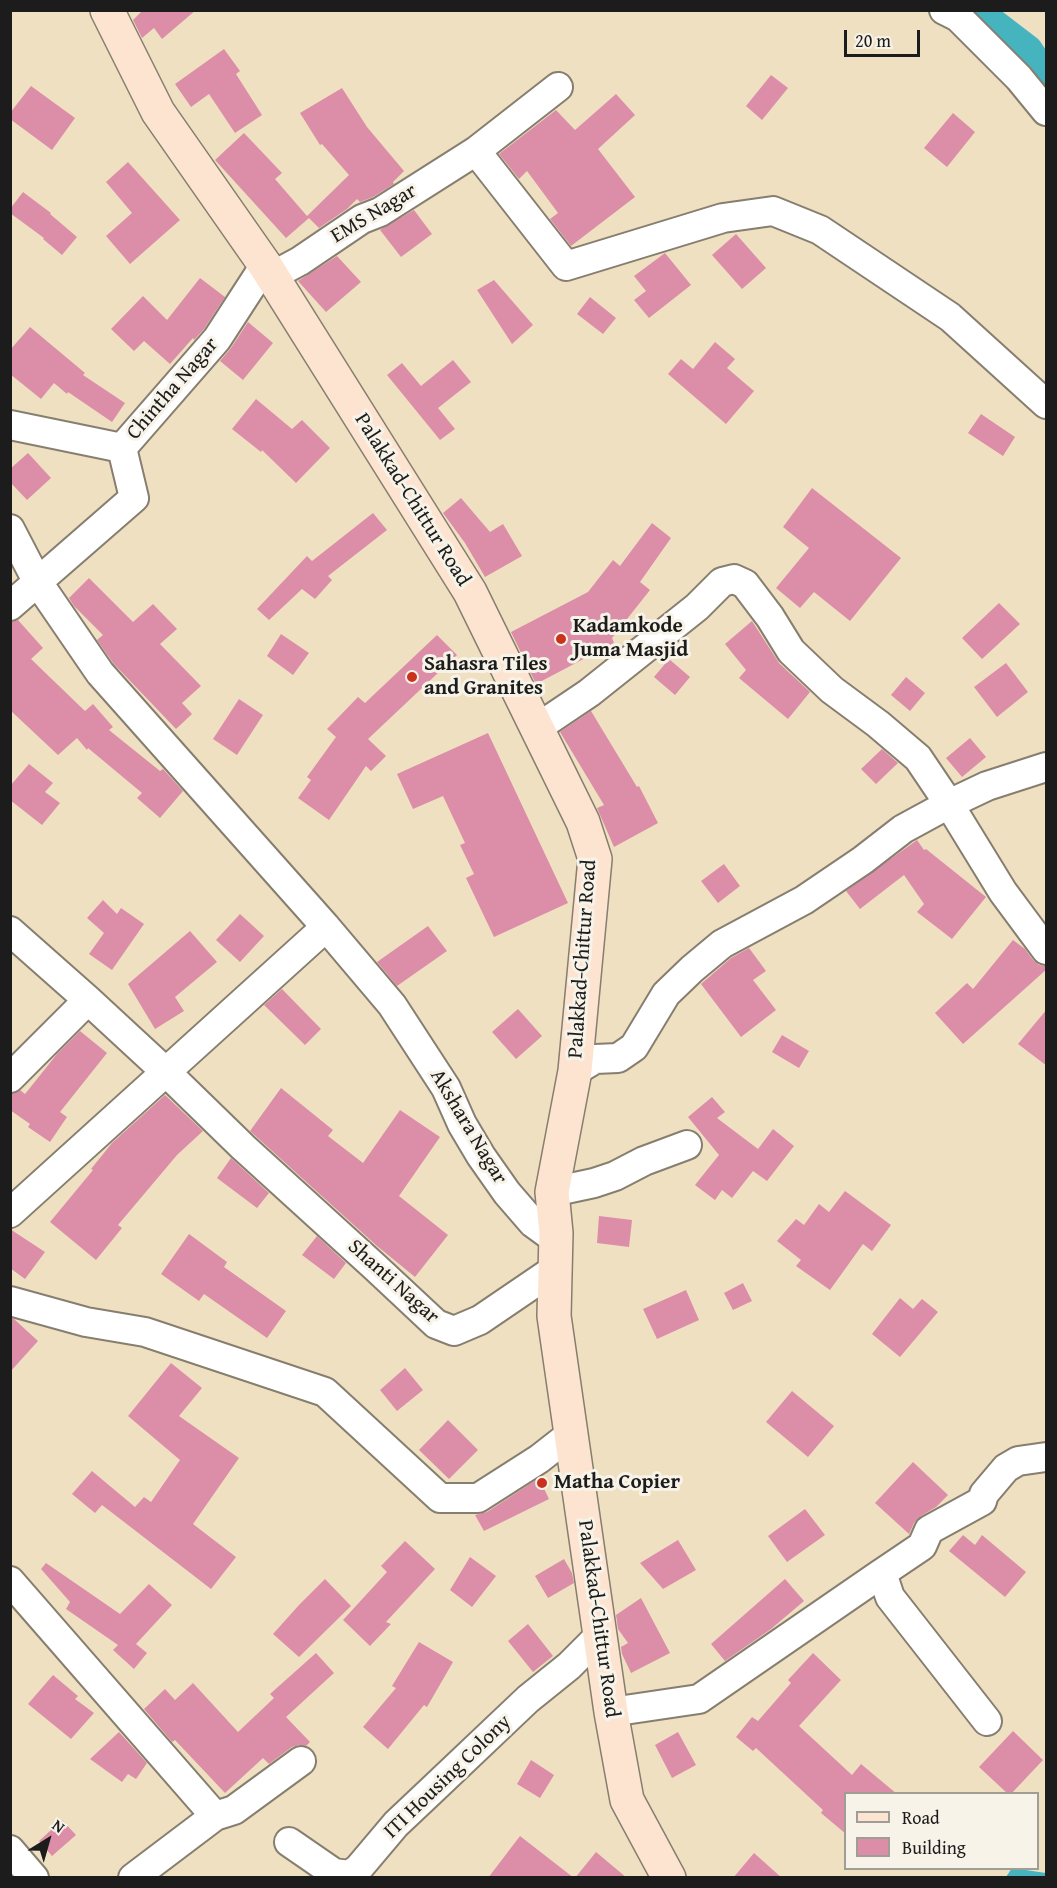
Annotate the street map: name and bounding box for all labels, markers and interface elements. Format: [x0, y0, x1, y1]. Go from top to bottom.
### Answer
scale bar [847, 18, 924, 56]
text: 20 m [855, 27, 891, 54]
street label: EMS Nagar [327, 179, 421, 249]
street label: Chintha Nagar [122, 333, 224, 445]
street label: Palakkad-Chittur Road [349, 409, 475, 591]
place label: Kadamkode Juma Masjid [573, 614, 688, 664]
marker: Kadamkode Juma Masjid [554, 632, 568, 646]
place label: Sahasra Tiles and Granites [424, 652, 548, 702]
marker: Sahasra Tiles and Granites [405, 670, 419, 684]
street label: Palakkad-Chittur Road [563, 859, 603, 1059]
street label: Akshara Nagar [424, 1065, 512, 1189]
street label: Shanti Nagar [342, 1234, 444, 1330]
place label: Matha Copier [554, 1470, 680, 1496]
marker: Matha Copier [535, 1476, 549, 1490]
street label: Palakkad-Chittur Road [572, 1519, 624, 1719]
street label: ITI Housing Colony [379, 1710, 517, 1844]
legend [844, 1792, 1039, 1870]
text: Road [902, 1804, 940, 1831]
north arrow [18, 1810, 78, 1870]
text: N [47, 1813, 70, 1838]
text: Building [902, 1834, 966, 1861]

